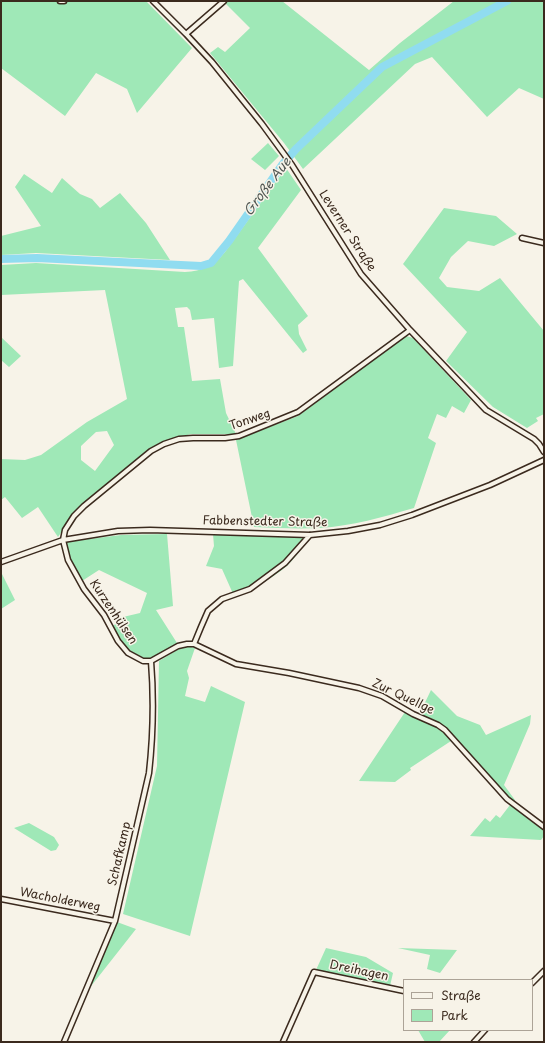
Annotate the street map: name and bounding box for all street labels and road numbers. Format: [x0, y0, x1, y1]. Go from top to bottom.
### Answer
street label: Leverner Straße [315, 188, 379, 274]
street label: Tonweg [228, 406, 272, 434]
street label: Fabbenstedter Straße [202, 514, 328, 530]
street label: Kurzenhülsen [86, 577, 140, 647]
street label: Zur Quellge [370, 676, 436, 718]
street label: Schafkamp [106, 821, 134, 887]
street label: Wacholderweg [18, 885, 102, 915]
street label: Dreihagen [328, 958, 390, 984]

